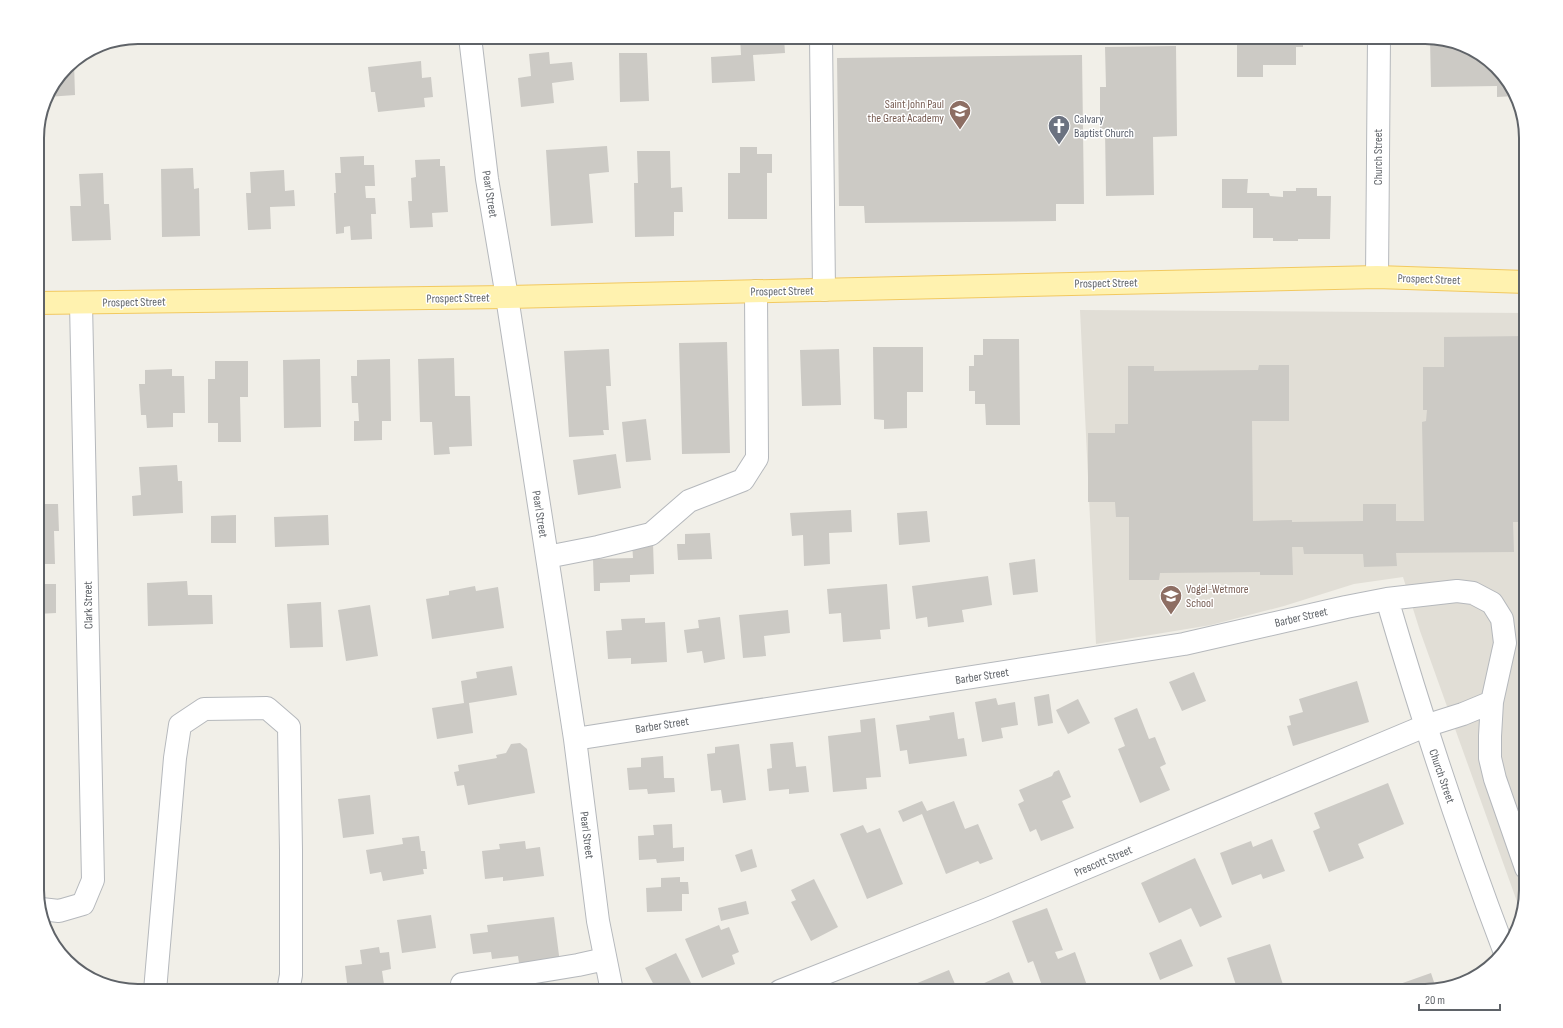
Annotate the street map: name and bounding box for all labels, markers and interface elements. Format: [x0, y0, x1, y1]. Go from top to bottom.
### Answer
place label: Saint John Paul the Great Academy [867, 97, 944, 126]
school or university icon: Saint John Paul the Great Academy [947, 98, 973, 131]
place label: Calvary Baptist Church [1074, 112, 1134, 141]
church icon: Calvary Baptist Church [1046, 113, 1072, 146]
street label: Church Street [1371, 128, 1386, 185]
street label: Pearl Street [478, 169, 501, 219]
street label: Prospect Street [1397, 271, 1461, 288]
street label: Prospect Street [1074, 275, 1138, 292]
street label: Prospect Street [750, 283, 814, 300]
street label: Prospect Street [426, 290, 490, 307]
street label: Prospect Street [102, 294, 166, 311]
street label: Pearl Street [528, 489, 551, 539]
street label: Clark Street [81, 581, 96, 629]
place label: Vogel-Wetmore School [1186, 582, 1249, 611]
school or university icon: Vogel-Wetmore School [1158, 583, 1184, 616]
street label: Barber Street [1273, 604, 1329, 631]
street label: Barber Street [954, 665, 1010, 688]
street label: Barber Street [634, 714, 690, 737]
street label: Church Street [1425, 747, 1458, 806]
street label: Pearl Street [576, 811, 597, 860]
street label: Prescott Street [1072, 842, 1135, 880]
scale bar [1419, 986, 1500, 1012]
text: 20 m [1425, 993, 1445, 1008]

